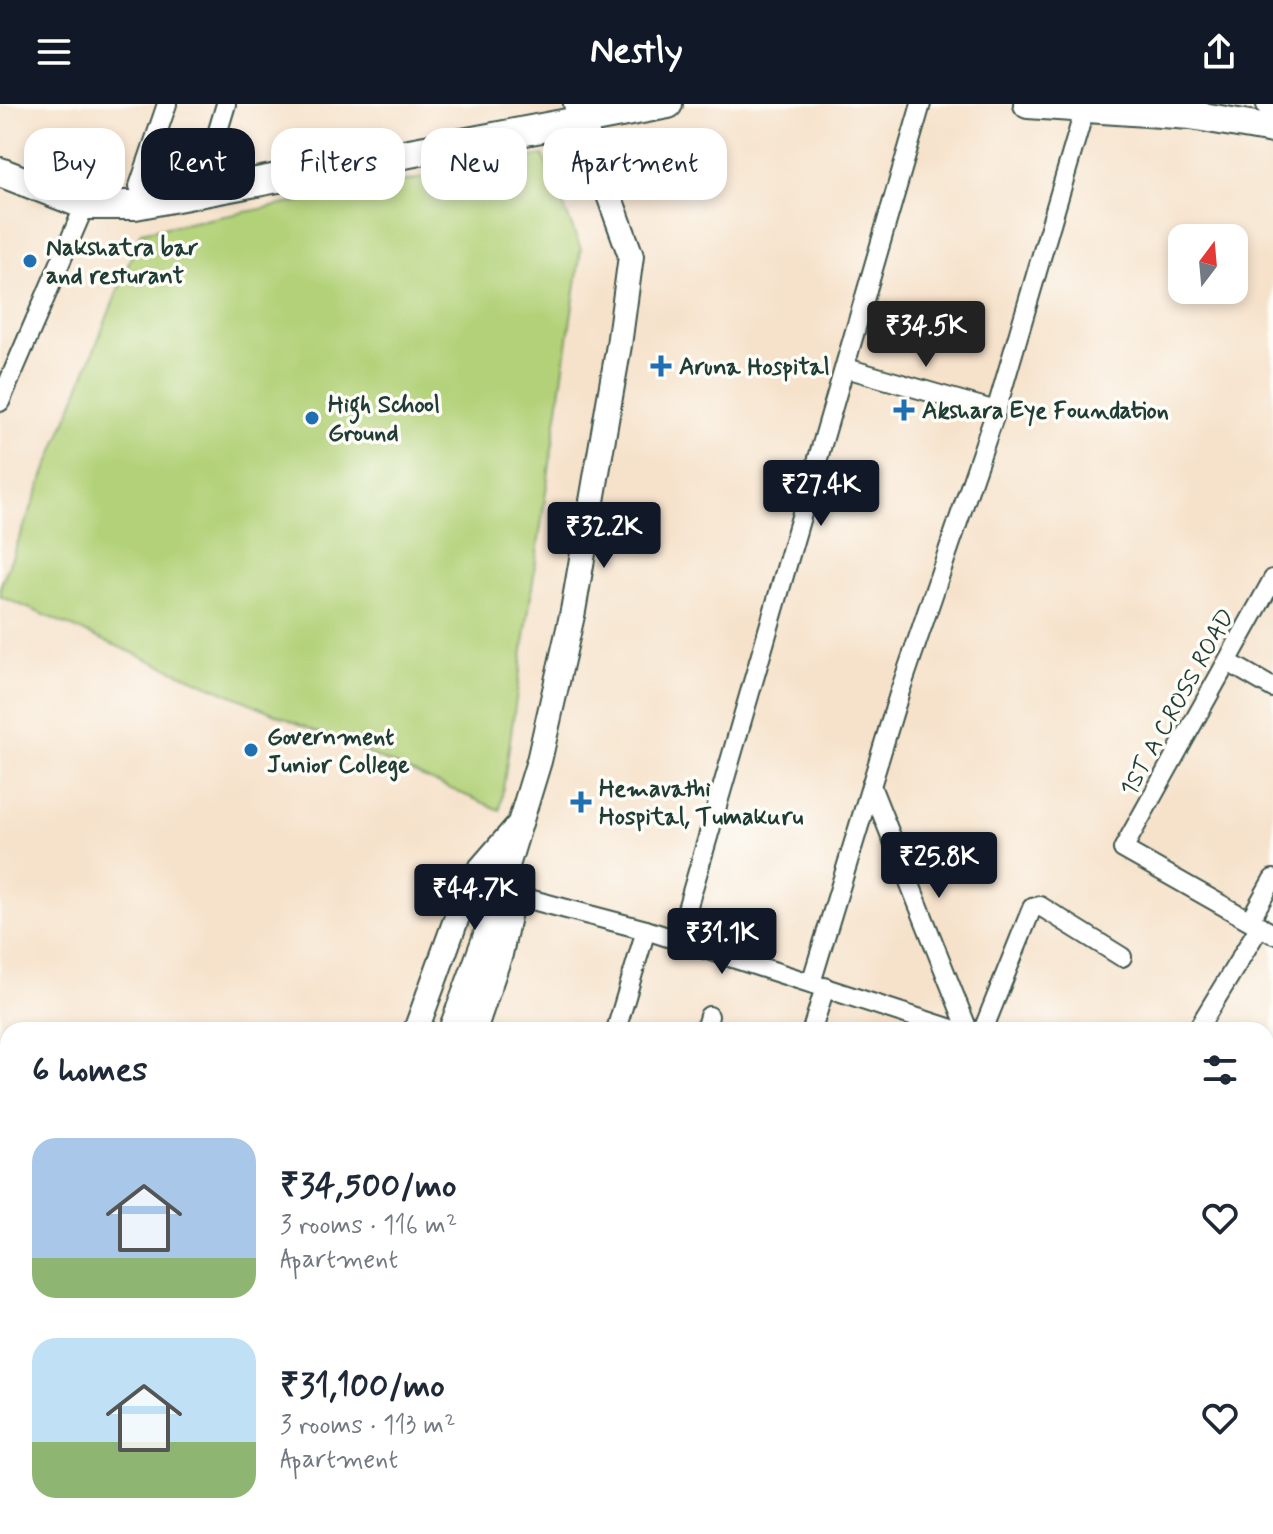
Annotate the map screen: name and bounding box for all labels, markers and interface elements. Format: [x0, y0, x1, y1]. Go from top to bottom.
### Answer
text: Nestly [590, 29, 683, 76]
icon: menu [32, 30, 76, 74]
icon: share [1197, 30, 1241, 74]
chip: Buy [24, 128, 125, 200]
chip: Rent [141, 128, 255, 200]
chip: Filters [271, 128, 405, 200]
chip: New [421, 128, 527, 200]
chip: Apartment [543, 128, 727, 200]
north arrow [1168, 224, 1248, 304]
map controls [1168, 224, 1248, 304]
place label: Nakshatra bar and resturant [46, 233, 198, 292]
marker: Nakshatra bar and resturant [21, 252, 39, 270]
pin: ₹34.5K [861, 301, 991, 369]
text: ₹34.5K [885, 310, 967, 344]
place label: Aruna Hospital [679, 352, 830, 383]
marker: Aruna Hospital [650, 355, 672, 377]
place label: High School Ground [328, 390, 440, 449]
place label: Akshara Eye Foundation [922, 396, 1169, 427]
marker: Akshara Eye Foundation [893, 399, 915, 421]
marker: High School Ground [303, 409, 321, 427]
pin: ₹27.4K [756, 460, 886, 528]
text: ₹27.4K [781, 469, 861, 503]
pin: ₹32.2K [539, 502, 669, 570]
text: ₹32.2K [566, 511, 642, 545]
street label: 1ST A CROSS ROAD [1114, 604, 1243, 802]
place label: Government Junior College [267, 722, 410, 782]
marker: Government Junior College [242, 741, 260, 759]
place label: Hemavathi Hospital, Tumakuru [599, 774, 803, 833]
marker: Hemavathi Hospital, Tumakuru [570, 791, 592, 813]
pin: ₹25.8K [874, 832, 1004, 900]
text: ₹25.8K [899, 841, 979, 875]
pin: ₹44.7K [410, 864, 540, 932]
text: ₹44.7K [432, 873, 518, 907]
pin: ₹31.1K [657, 908, 787, 976]
text: ₹31.1K [685, 917, 759, 951]
text: 6 homes [32, 1048, 147, 1093]
icon: filters [1198, 1048, 1242, 1092]
text: ₹34,500/mo [280, 1164, 457, 1209]
icon: home [96, 1170, 192, 1266]
icon: heart [1198, 1196, 1242, 1240]
text: 3 rooms · 116 m² [280, 1209, 457, 1243]
text: Apartment [280, 1243, 398, 1277]
text: ₹31,100/mo [280, 1364, 445, 1409]
icon: home [96, 1370, 192, 1466]
icon: heart [1198, 1396, 1242, 1440]
text: 3 rooms · 113 m² [280, 1409, 456, 1443]
text: Apartment [280, 1443, 398, 1477]

